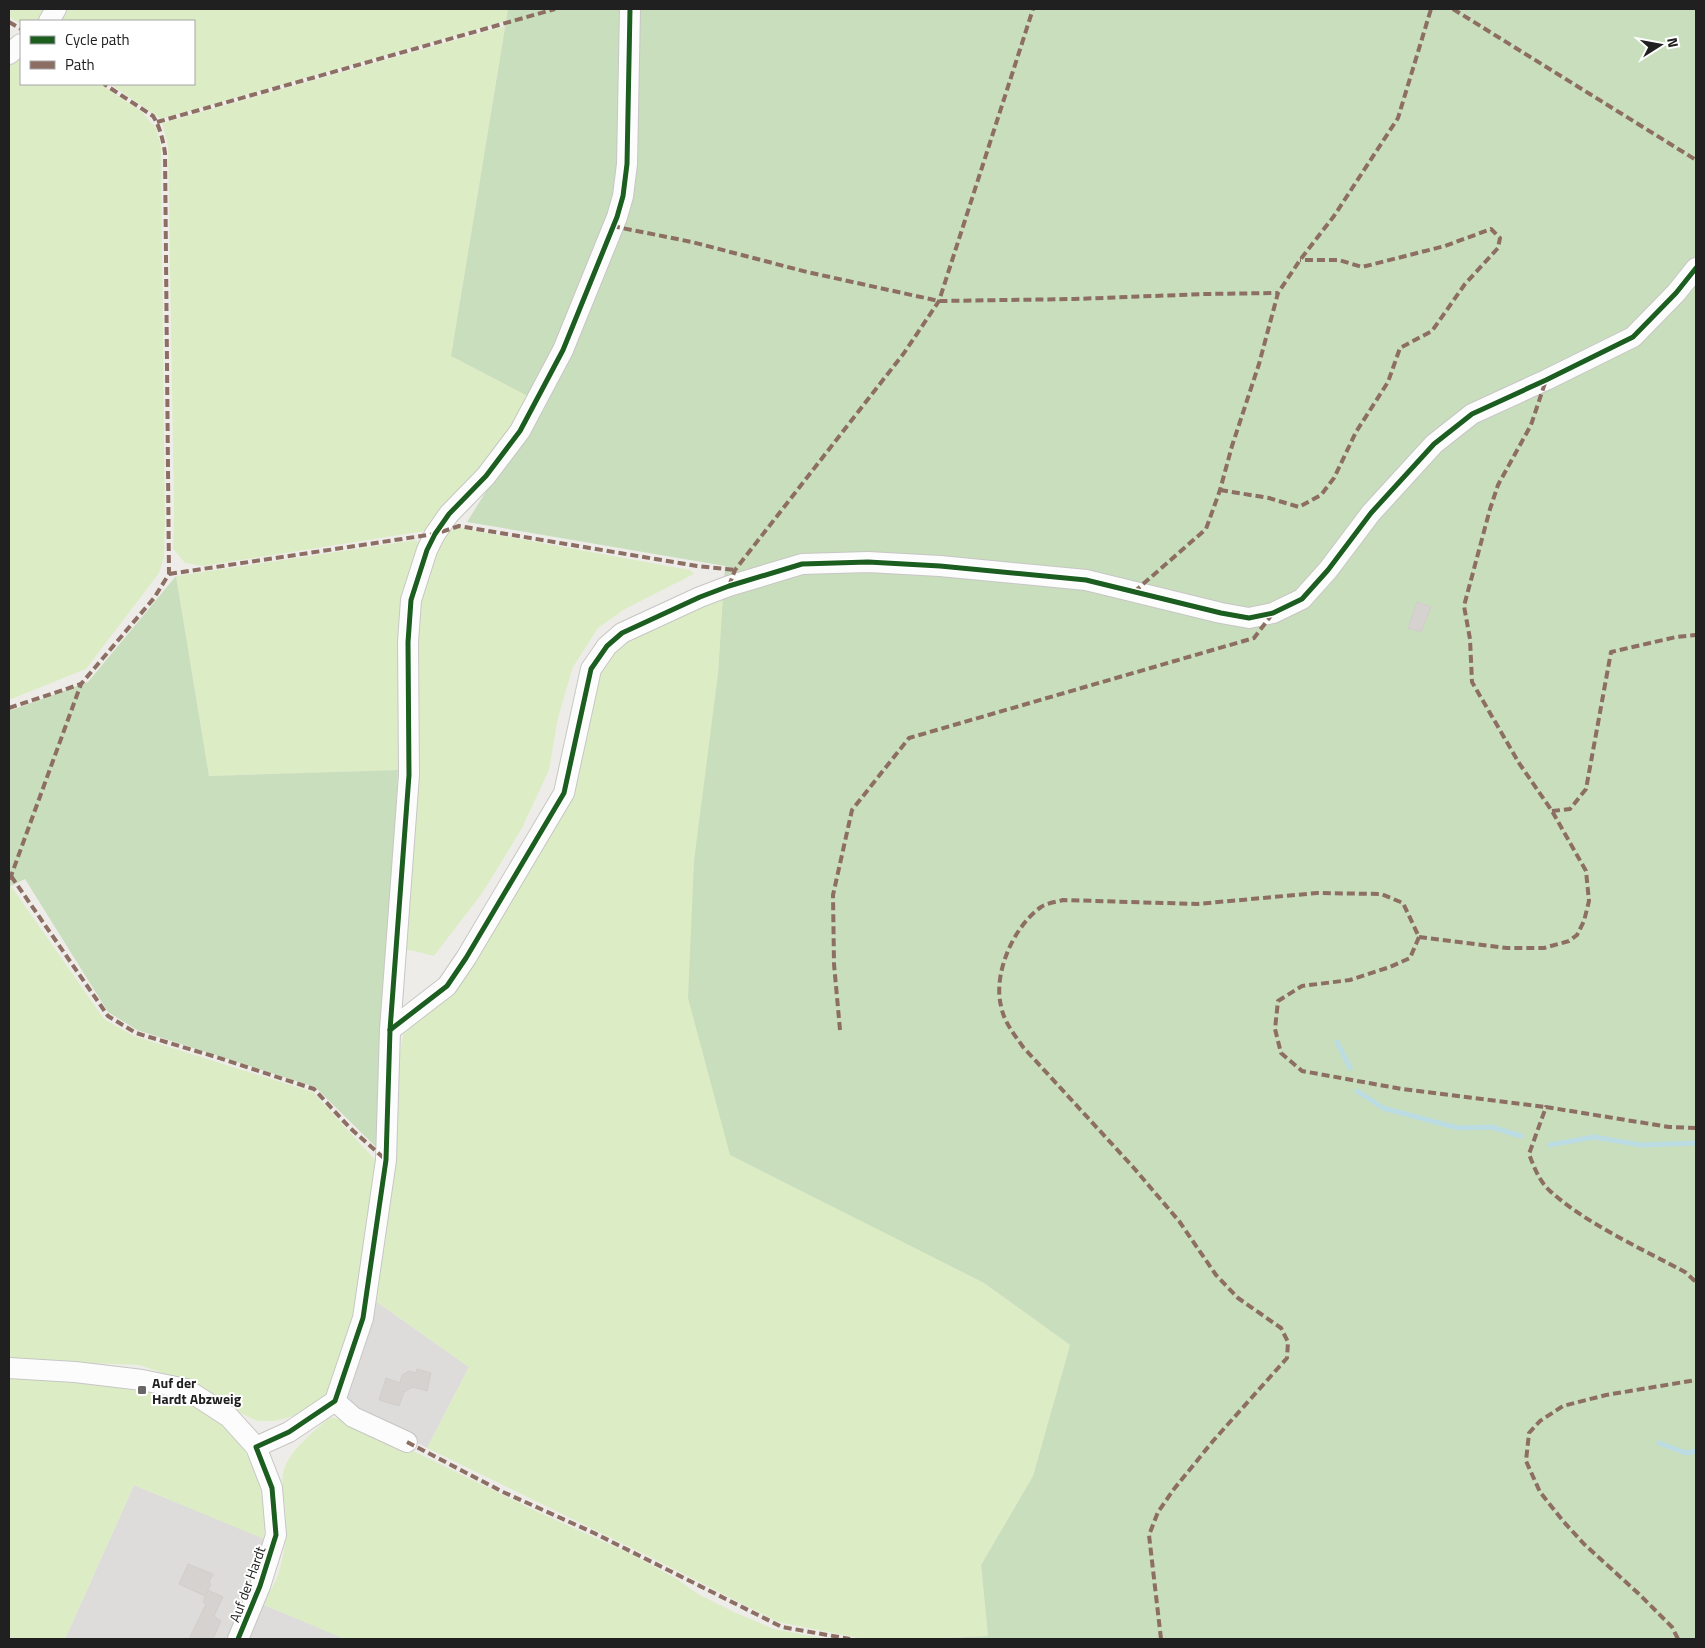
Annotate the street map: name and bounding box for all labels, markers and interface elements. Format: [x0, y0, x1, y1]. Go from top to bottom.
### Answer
legend [20, 20, 195, 85]
north arrow [1635, 20, 1685, 70]
text: Cycle path [65, 28, 130, 51]
text: N [1662, 36, 1684, 49]
text: Path [65, 53, 95, 76]
place label: Auf der Hardt Abzweig [152, 1372, 242, 1409]
marker: Auf der Hardt Abzweig [136, 1384, 148, 1396]
street label: Auf der Hardt [224, 1543, 270, 1625]

